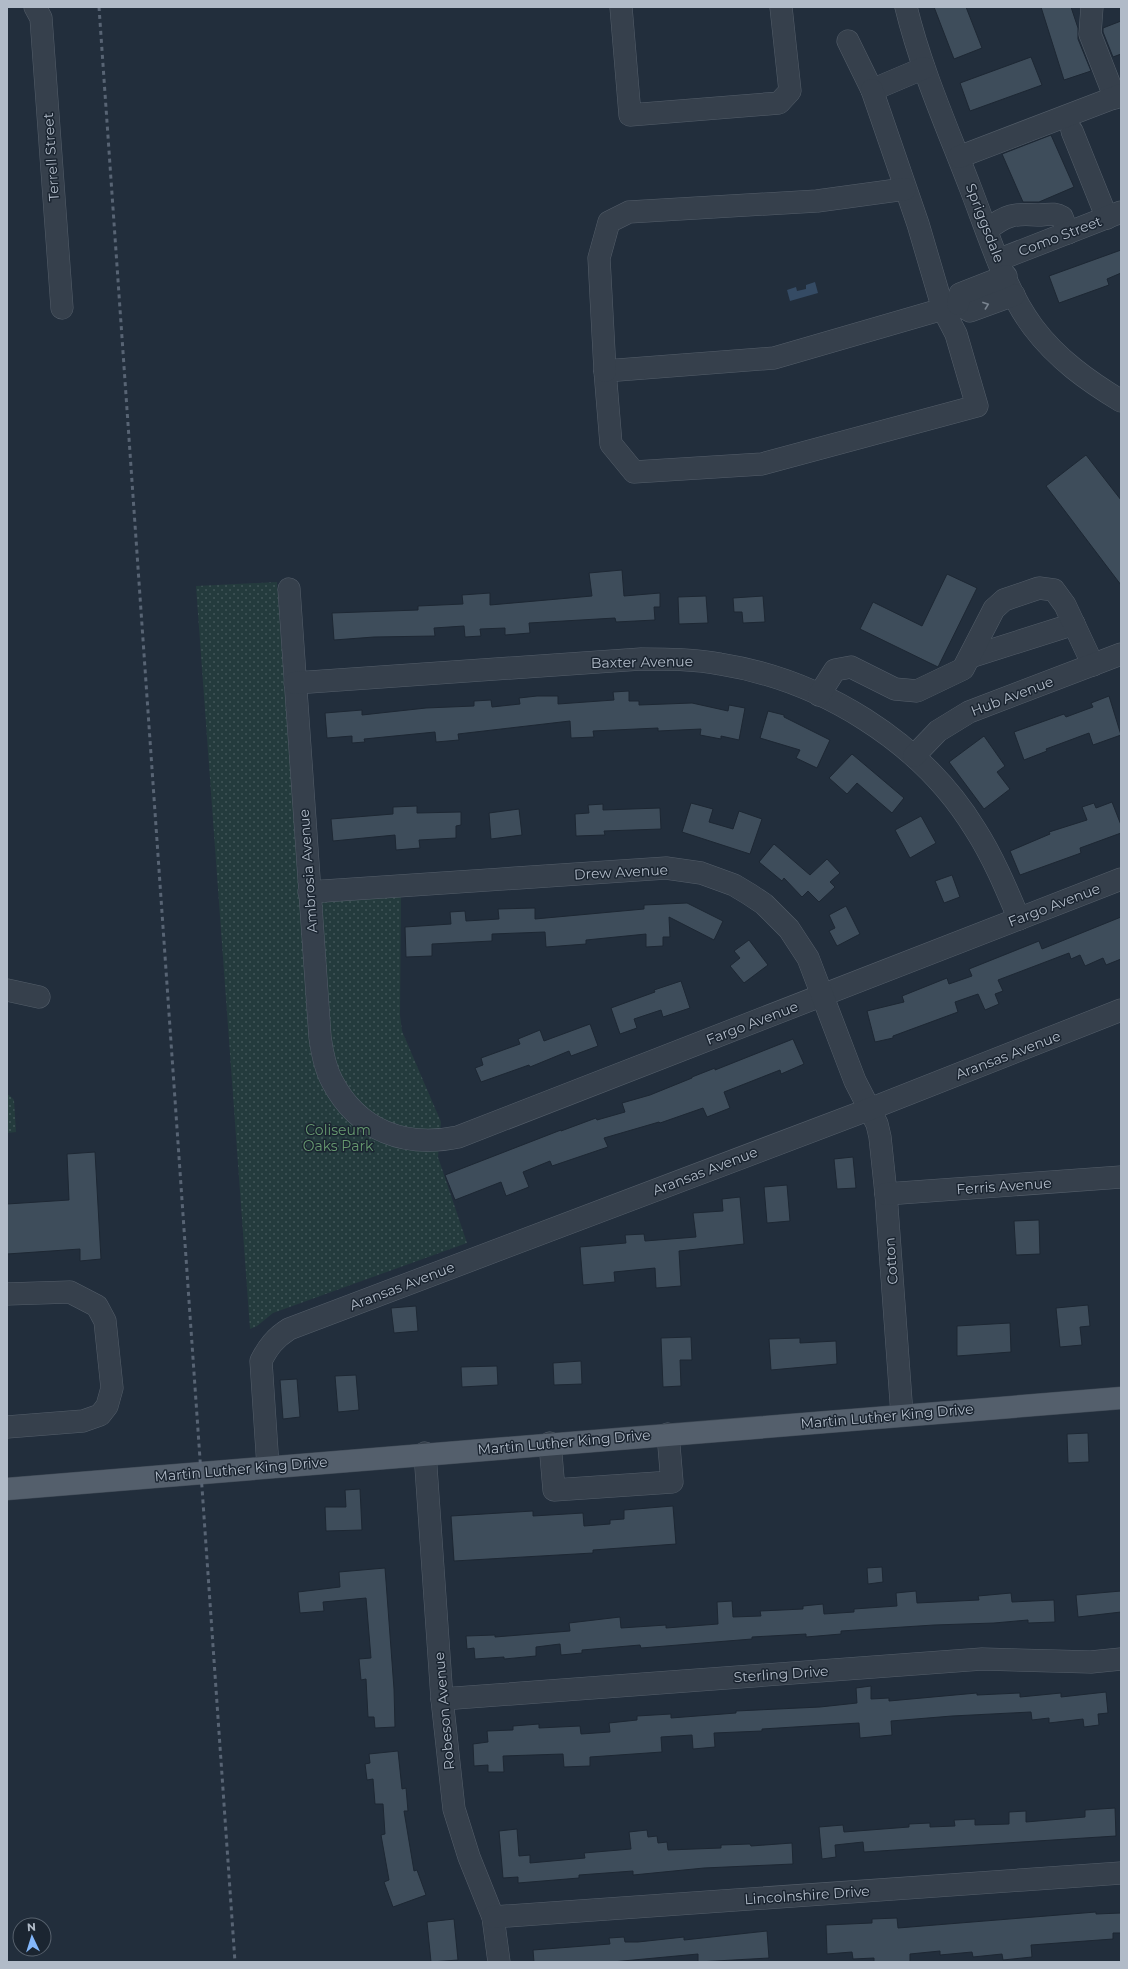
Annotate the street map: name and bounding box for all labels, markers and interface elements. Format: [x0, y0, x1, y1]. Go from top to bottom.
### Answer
street label: Terrell Street [39, 112, 63, 202]
street label: Spriggsdale [962, 181, 1008, 265]
street label: Como Street [1016, 212, 1105, 260]
one-way arrow [982, 302, 989, 310]
street label: Baxter Avenue [591, 652, 693, 672]
street label: Hub Avenue [968, 672, 1056, 720]
street label: Ambrosia Avenue [295, 809, 321, 933]
street label: Drew Avenue [574, 861, 668, 883]
street label: Fargo Avenue [1005, 879, 1103, 931]
street label: Fargo Avenue [703, 997, 801, 1049]
street label: Aransas Avenue [953, 1027, 1063, 1083]
park label: Coliseum Oaks Park [303, 1121, 374, 1155]
street label: Aransas Avenue [650, 1143, 760, 1199]
street label: Ferris Avenue [956, 1174, 1052, 1198]
street label: Cotton [880, 1237, 902, 1285]
street label: Aransas Avenue [347, 1258, 457, 1314]
street label: Martin Luther King Drive [800, 1399, 974, 1433]
street label: Martin Luther King Drive [477, 1425, 651, 1459]
street label: Martin Luther King Drive [154, 1452, 328, 1486]
street label: Robeson Avenue [430, 1651, 458, 1771]
street label: Sterling Drive [733, 1662, 829, 1686]
street label: Lincolnshire Drive [744, 1882, 870, 1908]
north arrow [12, 1917, 52, 1957]
text: N [26, 1920, 36, 1934]

